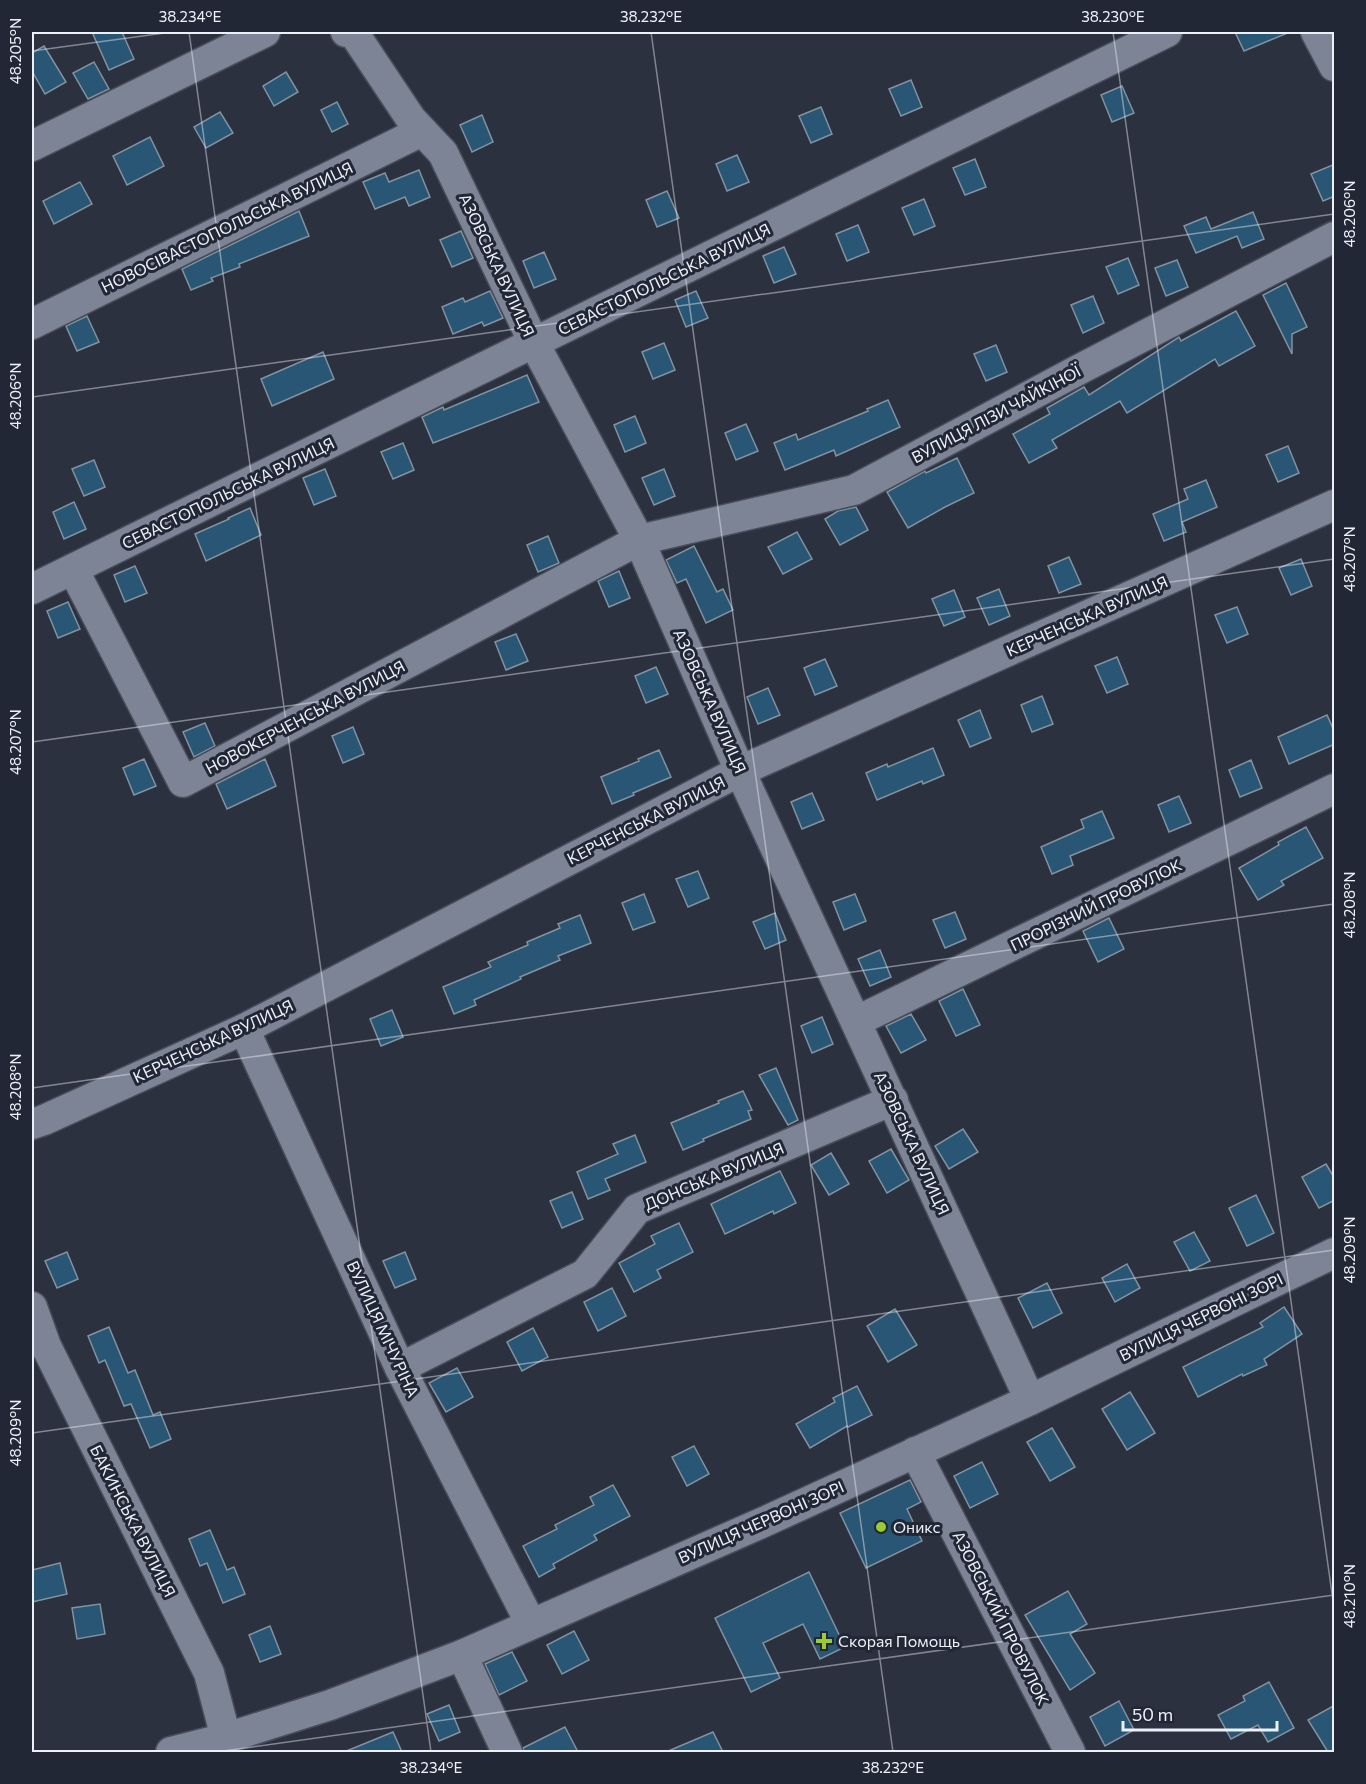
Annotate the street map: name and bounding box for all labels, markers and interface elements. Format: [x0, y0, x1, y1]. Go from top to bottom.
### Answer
text: 38.234°E [159, 7, 221, 25]
text: 38.232°E [620, 7, 682, 25]
text: 38.230°E [1081, 7, 1145, 25]
text: 48.205°N [6, 18, 24, 84]
street label: НОВОСІВАСТОПОЛЬСЬКА ВУЛИЦЯ [98, 157, 356, 296]
text: 48.206°N [1340, 181, 1358, 247]
street label: АЗОВСЬКА ВУЛИЦЯ [456, 190, 539, 339]
street label: СЕВАСТОПОЛЬСЬКА ВУЛИЦЯ [554, 219, 773, 338]
street label: ВУЛИЦЯ ЛІЗИ ЧАЙКІНОЇ [908, 361, 1084, 466]
text: 48.206°N [6, 363, 24, 429]
street label: СЕВАСТОПОЛЬСЬКА ВУЛИЦЯ [118, 433, 337, 552]
text: 48.207°N [1340, 526, 1358, 592]
street label: КЕРЧЕНСЬКА ВУЛИЦЯ [1003, 571, 1171, 660]
street label: АЗОВСЬКА ВУЛИЦЯ [670, 626, 751, 776]
street label: НОВОКЕРЧЕНСЬКА ВУЛИЦЯ [202, 656, 408, 777]
text: 48.207°N [6, 709, 24, 775]
street label: КЕРЧЕНСЬКА ВУЛИЦЯ [564, 771, 728, 868]
street label: ПРОРІЗНИЙ ПРОВУЛОК [1007, 855, 1185, 954]
text: 48.208°N [1340, 872, 1358, 938]
street label: КЕРЧЕНСЬКА ВУЛИЦЯ [130, 995, 296, 1086]
text: 48.208°N [6, 1054, 24, 1120]
street label: АЗОВСЬКА ВУЛИЦЯ [871, 1068, 954, 1217]
street label: ДОНСЬКА ВУЛИЦЯ [641, 1138, 786, 1214]
text: 48.209°N [1340, 1217, 1358, 1283]
street label: ВУЛИЦЯ МІЧУРІНА [343, 1258, 423, 1400]
street label: ВУЛИЦЯ ЧЕРВОНІ ЗОРІ [1116, 1269, 1286, 1364]
text: 48.209°N [6, 1400, 24, 1466]
street label: БАКИНСЬКА ВУЛИЦЯ [87, 1442, 180, 1600]
street label: ВУЛИЦЯ ЧЕРВОНІ ЗОРІ [675, 1476, 847, 1567]
place label: Оникс [893, 1517, 941, 1536]
marker: Оникс [874, 1520, 888, 1534]
street label: АЗОВСЬКИЙ ПРОВУЛОК [949, 1528, 1054, 1708]
text: 48.210°N [1340, 1564, 1358, 1628]
place label: Скорая Помощь [838, 1631, 960, 1650]
marker: Скорая Помощь [815, 1632, 833, 1650]
scale bar [1123, 1694, 1278, 1732]
text: 50 m [1132, 1703, 1173, 1725]
text: 38.234°E [400, 1758, 462, 1776]
text: 38.232°E [862, 1758, 924, 1776]

